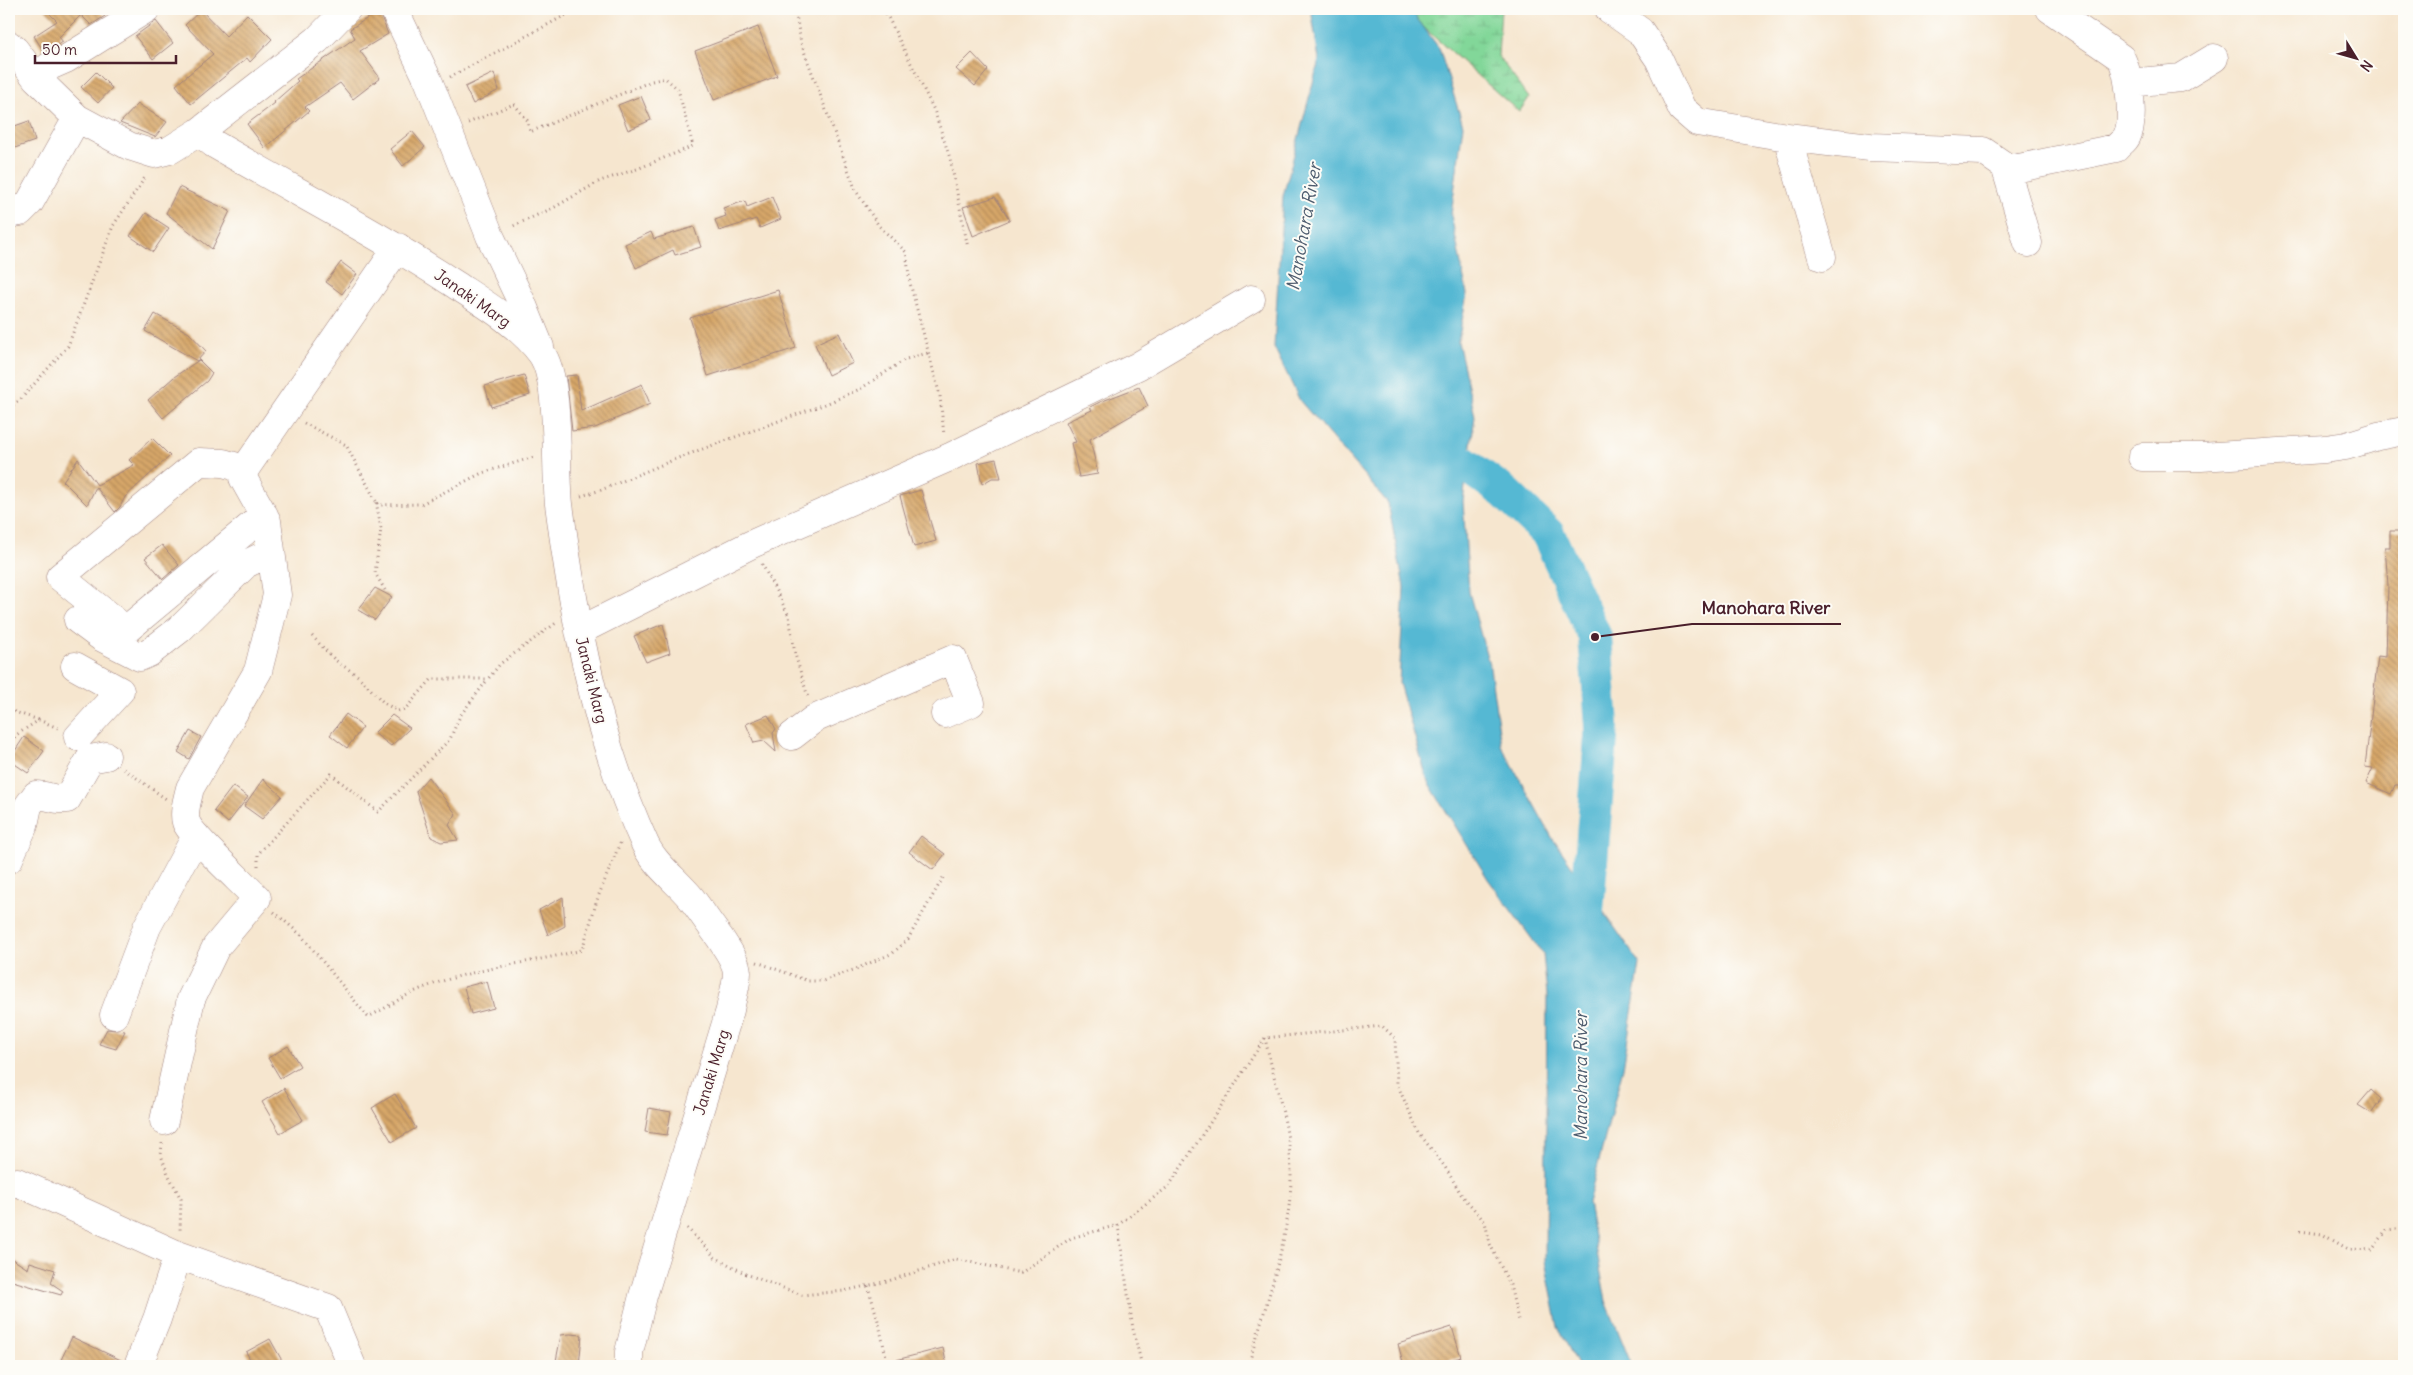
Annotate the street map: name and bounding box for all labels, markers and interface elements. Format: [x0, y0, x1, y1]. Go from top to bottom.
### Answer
scale bar [35, 32, 176, 64]
north arrow [2330, 32, 2380, 82]
text: 50 m [42, 40, 77, 59]
text: N [2356, 57, 2376, 75]
water label: Manohara River [1281, 159, 1326, 292]
street label: Janaki Marg [431, 264, 515, 332]
callout: Manohara River [1692, 591, 1841, 624]
text: Manohara River [1702, 596, 1831, 619]
street label: Janaki Marg [572, 635, 612, 725]
water label: Manohara River [1569, 1009, 1592, 1140]
street label: Janaki Marg [689, 1027, 733, 1117]

